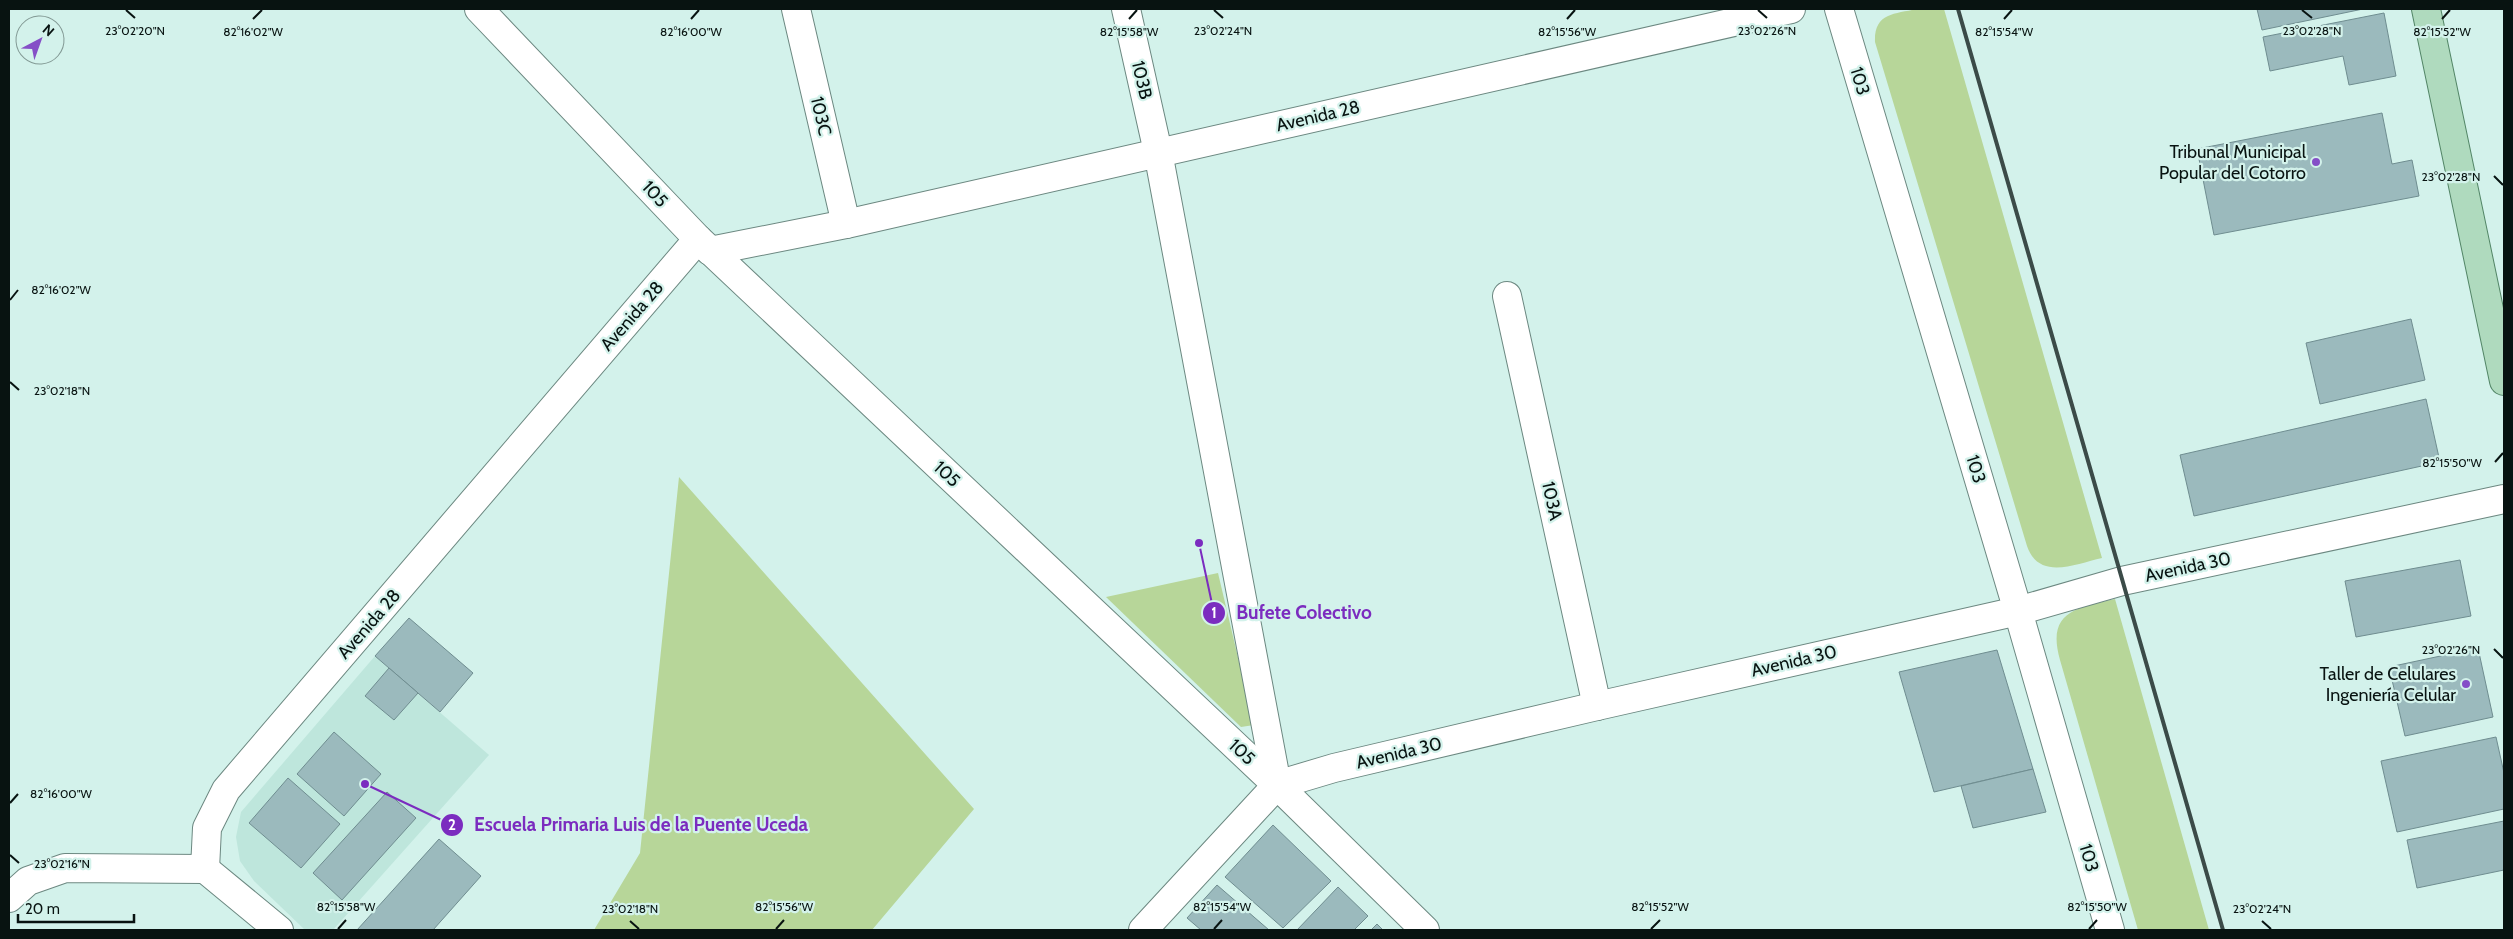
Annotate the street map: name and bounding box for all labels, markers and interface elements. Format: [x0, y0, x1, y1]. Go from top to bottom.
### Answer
north arrow [15, 15, 65, 65]
text: N [39, 20, 58, 40]
text: 23°02'20"N [105, 23, 165, 38]
text: 23°02'24"N [1194, 23, 1252, 38]
text: 23°02'26"N [1738, 23, 1796, 38]
text: 23°02'28"N [2283, 23, 2341, 38]
text: 82°16'02"W [223, 24, 284, 39]
text: 82°16'00"W [660, 24, 723, 39]
text: 82°15'58"W [1100, 24, 1159, 39]
text: 82°15'56"W [1538, 24, 1597, 39]
text: 82°15'54"W [1975, 24, 2034, 39]
text: 82°15'52"W [2413, 24, 2471, 39]
street label: 103B [1127, 59, 1157, 102]
street label: 103 [1845, 64, 1875, 98]
street label: 103C [806, 94, 836, 138]
street label: Avenida 28 [1274, 96, 1362, 136]
place label: Tribunal Municipal Popular del Cotorro [2159, 141, 2307, 184]
marker: Tribunal Municipal Popular del Cotorro [2310, 156, 2322, 168]
text: 23°02'28"N [2422, 169, 2480, 184]
street label: 105 [637, 176, 673, 212]
street label: Avenida 28 [596, 277, 668, 355]
text: 82°16'02"W [31, 282, 92, 297]
text: 23°02'18"N [34, 383, 90, 398]
street label: 103 [1961, 452, 1991, 486]
text: 82°15'50"W [2422, 455, 2482, 470]
street label: 105 [929, 456, 965, 492]
street label: 103A [1537, 480, 1567, 522]
street label: Avenida 30 [2143, 547, 2233, 587]
street label: Avenida 28 [333, 585, 405, 663]
callout: Bufete Colectivo [1201, 596, 1382, 630]
text: Bufete Colectivo [1236, 601, 1372, 624]
text: 1 [1211, 604, 1217, 622]
street label: Avenida 30 [1749, 640, 1839, 682]
text: 23°02'26"N [2422, 642, 2480, 657]
place label: Taller de Celulares Ingeniería Celular [2320, 663, 2456, 706]
marker: Taller de Celulares Ingeniería Celular [2460, 678, 2472, 690]
street label: Avenida 30 [1354, 732, 1444, 774]
street label: 105 [1224, 734, 1260, 770]
text: 82°16'00"W [30, 786, 93, 801]
callout: Escuela Primaria Luis de la Puente Uceda [439, 808, 818, 842]
text: Escuela Primaria Luis de la Puente Uceda [474, 813, 808, 836]
text: 2 [448, 816, 456, 834]
street label: 103 [2075, 841, 2103, 875]
text: 23°02'16"N [34, 856, 90, 871]
scale bar [18, 892, 134, 924]
text: 82°15'58"W [317, 899, 376, 914]
text: 82°15'56"W [755, 899, 814, 914]
text: 82°15'54"W [1193, 899, 1252, 914]
text: 82°15'52"W [1631, 899, 1689, 914]
text: 82°15'50"W [2067, 899, 2127, 914]
text: 20 m [25, 900, 60, 918]
text: 23°02'18"N [602, 901, 658, 916]
text: 23°02'24"N [2233, 901, 2291, 916]

